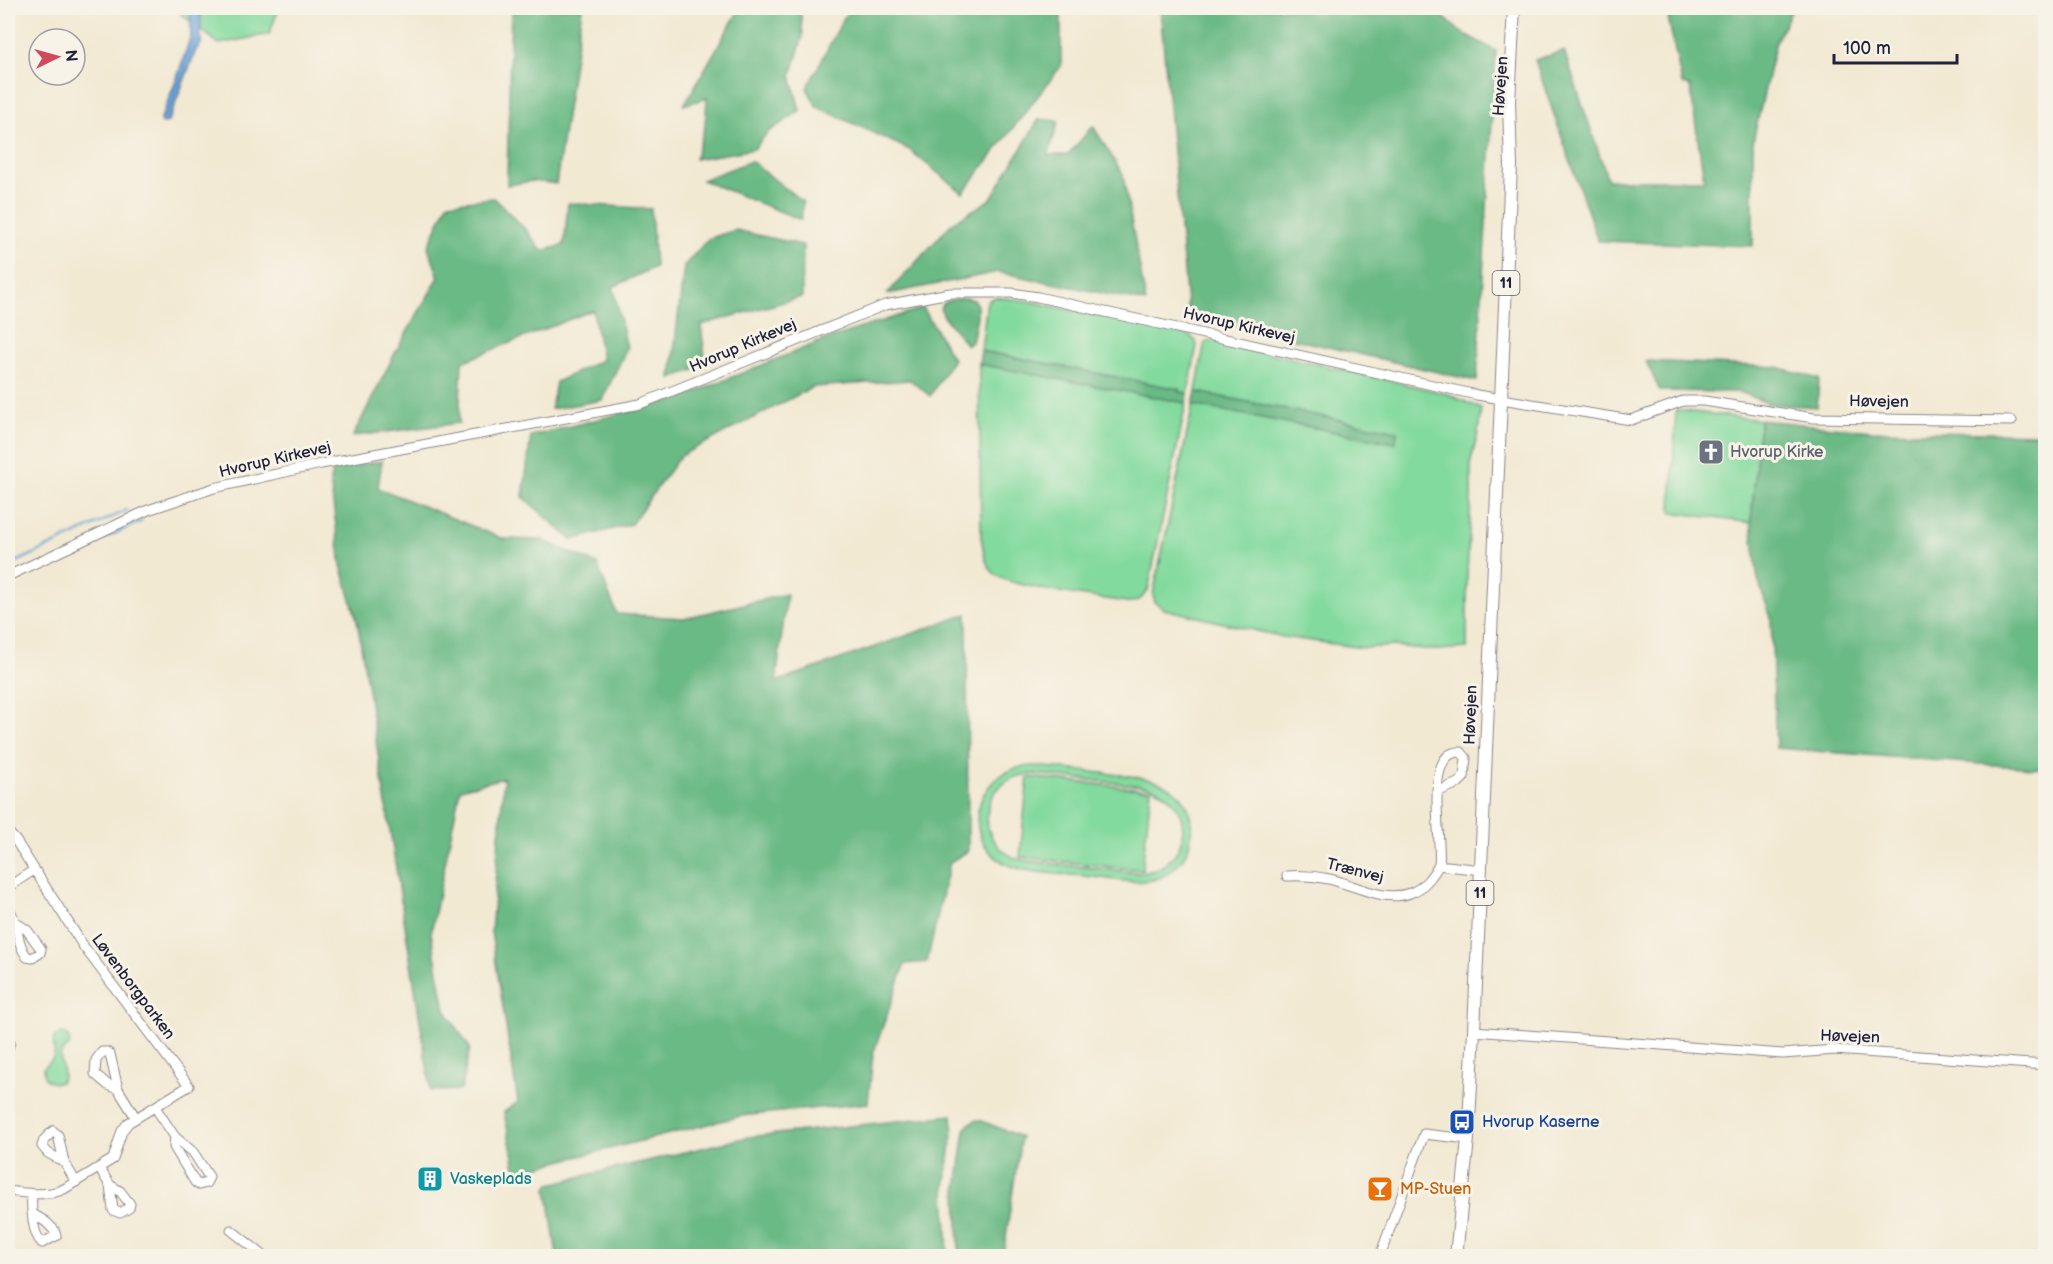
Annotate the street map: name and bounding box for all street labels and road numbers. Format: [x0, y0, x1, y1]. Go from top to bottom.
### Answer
street label: Høvejen [1489, 55, 1513, 117]
road number: 11 [1492, 271, 1520, 295]
street label: Hvorup Kirkevej [1181, 304, 1297, 348]
street label: Hvorup Kirkevej [687, 315, 799, 377]
street label: Høvejen [1849, 392, 1909, 412]
street label: Hvorup Kirkevej [217, 438, 333, 482]
street label: Høvejen [1460, 685, 1482, 745]
street label: Trænvej [1325, 855, 1385, 887]
road number: 11 [1466, 881, 1494, 905]
street label: Løvenborgparken [87, 931, 179, 1043]
street label: Høvejen [1820, 1026, 1880, 1048]

